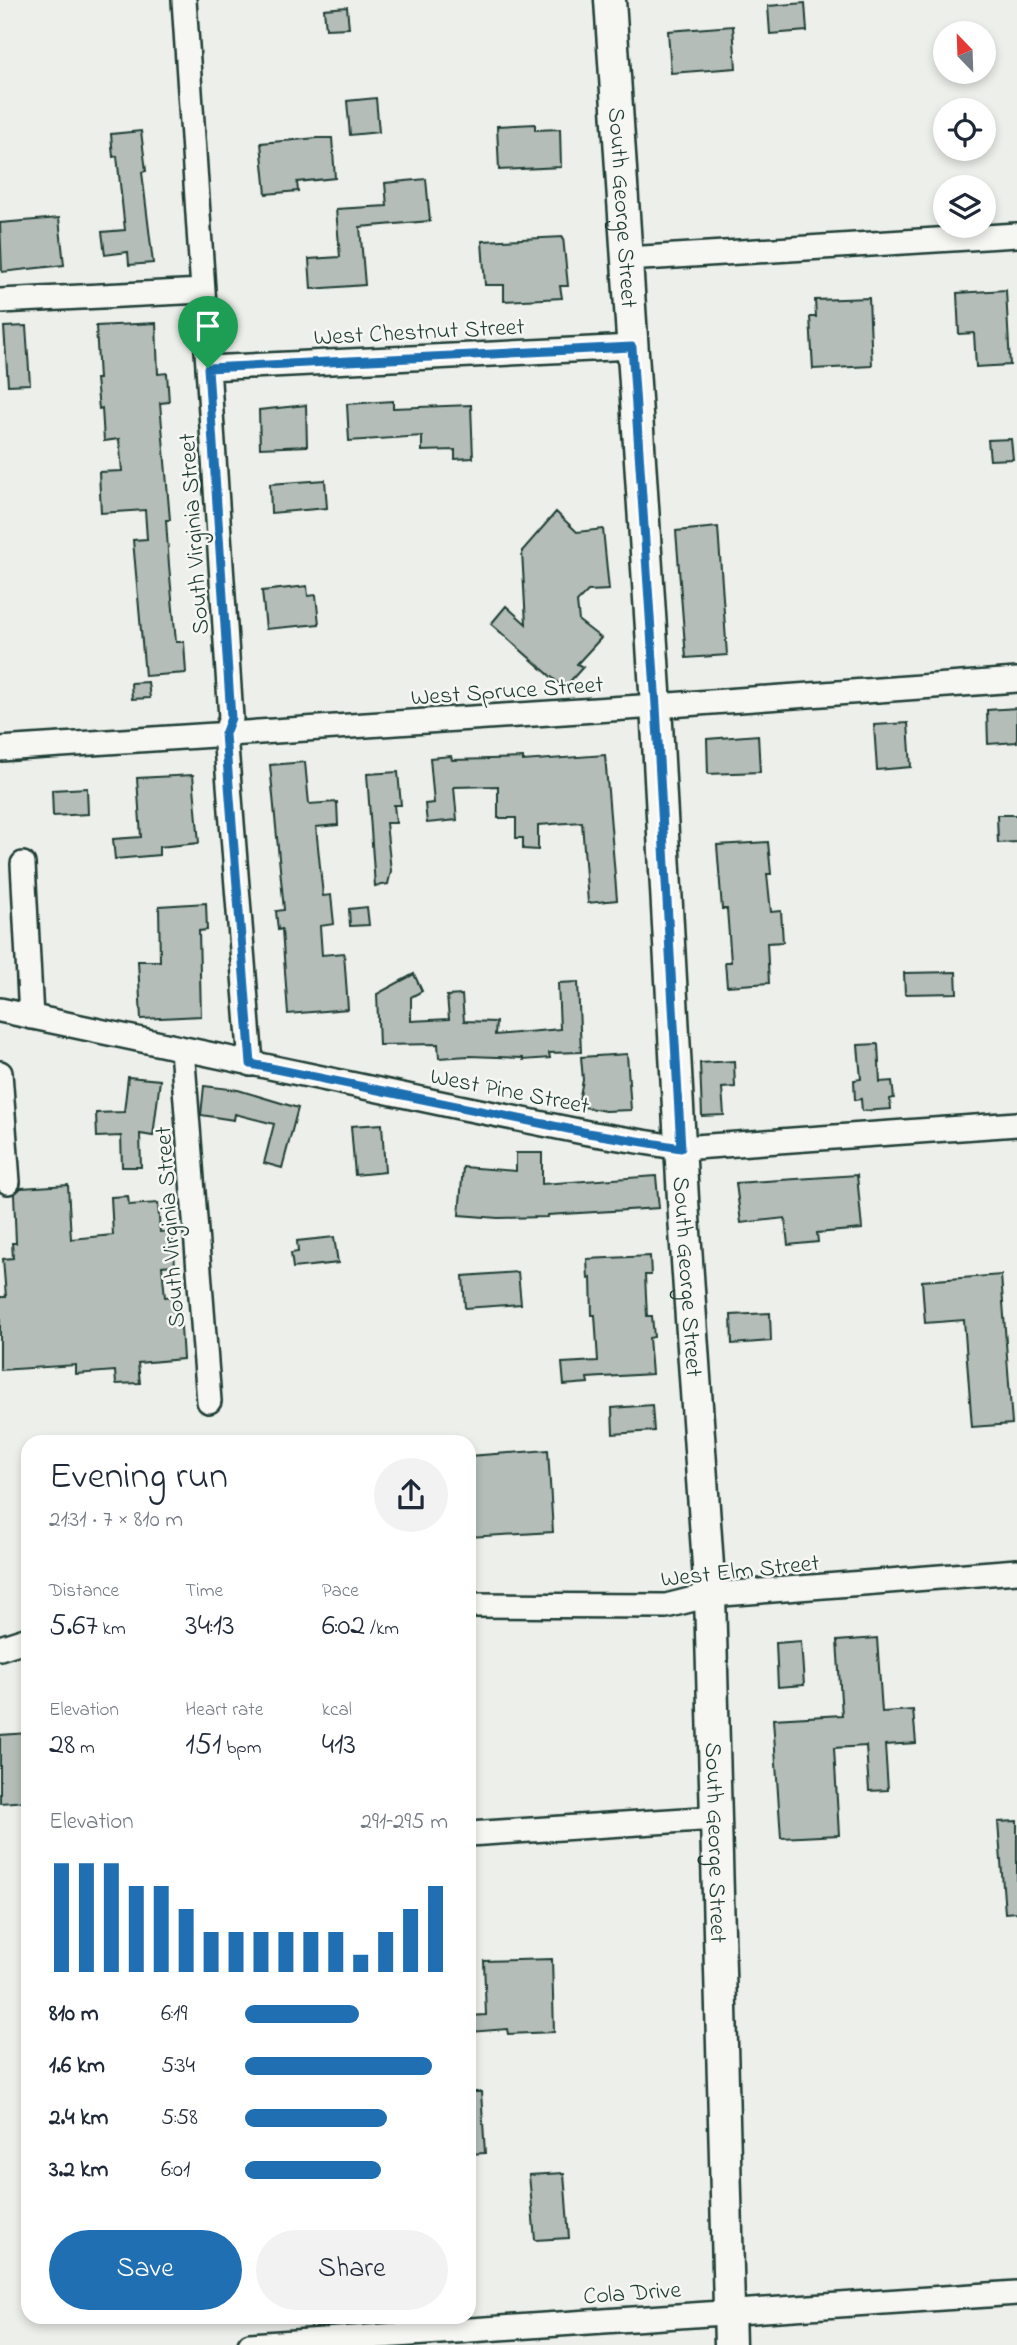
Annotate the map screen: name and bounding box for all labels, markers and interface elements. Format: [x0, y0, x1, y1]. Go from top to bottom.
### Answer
north arrow [933, 21, 996, 84]
map controls [933, 21, 996, 238]
button: locate [933, 98, 996, 161]
street label: South George Street [597, 106, 645, 309]
button: layers [933, 175, 996, 238]
pin [178, 296, 238, 368]
icon: arrive [189, 307, 227, 345]
street label: West Chestnut Street [313, 310, 526, 357]
street label: South Virginia Street [171, 432, 220, 636]
street label: West Spruce Street [410, 668, 605, 717]
street label: West Pine Street [427, 1060, 592, 1125]
street label: South Virginia Street [147, 1125, 196, 1329]
street label: South George Street [662, 1176, 710, 1378]
text: Evening run [49, 1450, 228, 1506]
button: share [374, 1458, 448, 1532]
text: 21:31 · 7 × 810 m [49, 1504, 183, 1537]
street label: West Elm Street [659, 1547, 821, 1598]
text: Distance [49, 1578, 119, 1605]
text: Time [185, 1578, 223, 1605]
text: Pace [322, 1578, 359, 1605]
text: 5.67 [49, 1605, 98, 1649]
text: 34:13 [185, 1605, 235, 1649]
text: 6:02 [322, 1605, 365, 1649]
text: km [98, 1616, 126, 1643]
text: /km [365, 1616, 399, 1643]
text: Elevation [49, 1697, 119, 1724]
text: Heart rate [185, 1697, 263, 1724]
text: kcal [322, 1697, 352, 1724]
text: 28 [49, 1724, 75, 1768]
text: 151 [185, 1724, 222, 1768]
text: 413 [322, 1724, 356, 1768]
text: m [75, 1735, 95, 1762]
text: bpm [222, 1735, 261, 1762]
street label: South George Street [694, 1742, 734, 1944]
text: Elevation [49, 1806, 134, 1839]
text: 291–295 m [361, 1806, 448, 1839]
text: 810 m [49, 1998, 98, 2031]
text: 6:19 [161, 1998, 187, 2031]
text: 1.6 km [49, 2050, 105, 2083]
text: 5:34 [161, 2050, 195, 2083]
text: 2.4 km [49, 2102, 108, 2135]
text: 5:58 [161, 2102, 198, 2135]
text: 3.2 km [49, 2154, 108, 2187]
text: 6:01 [161, 2154, 190, 2187]
button: Save [49, 2230, 242, 2310]
button: Share [256, 2230, 448, 2310]
street label: Cola Drive [582, 2274, 683, 2315]

